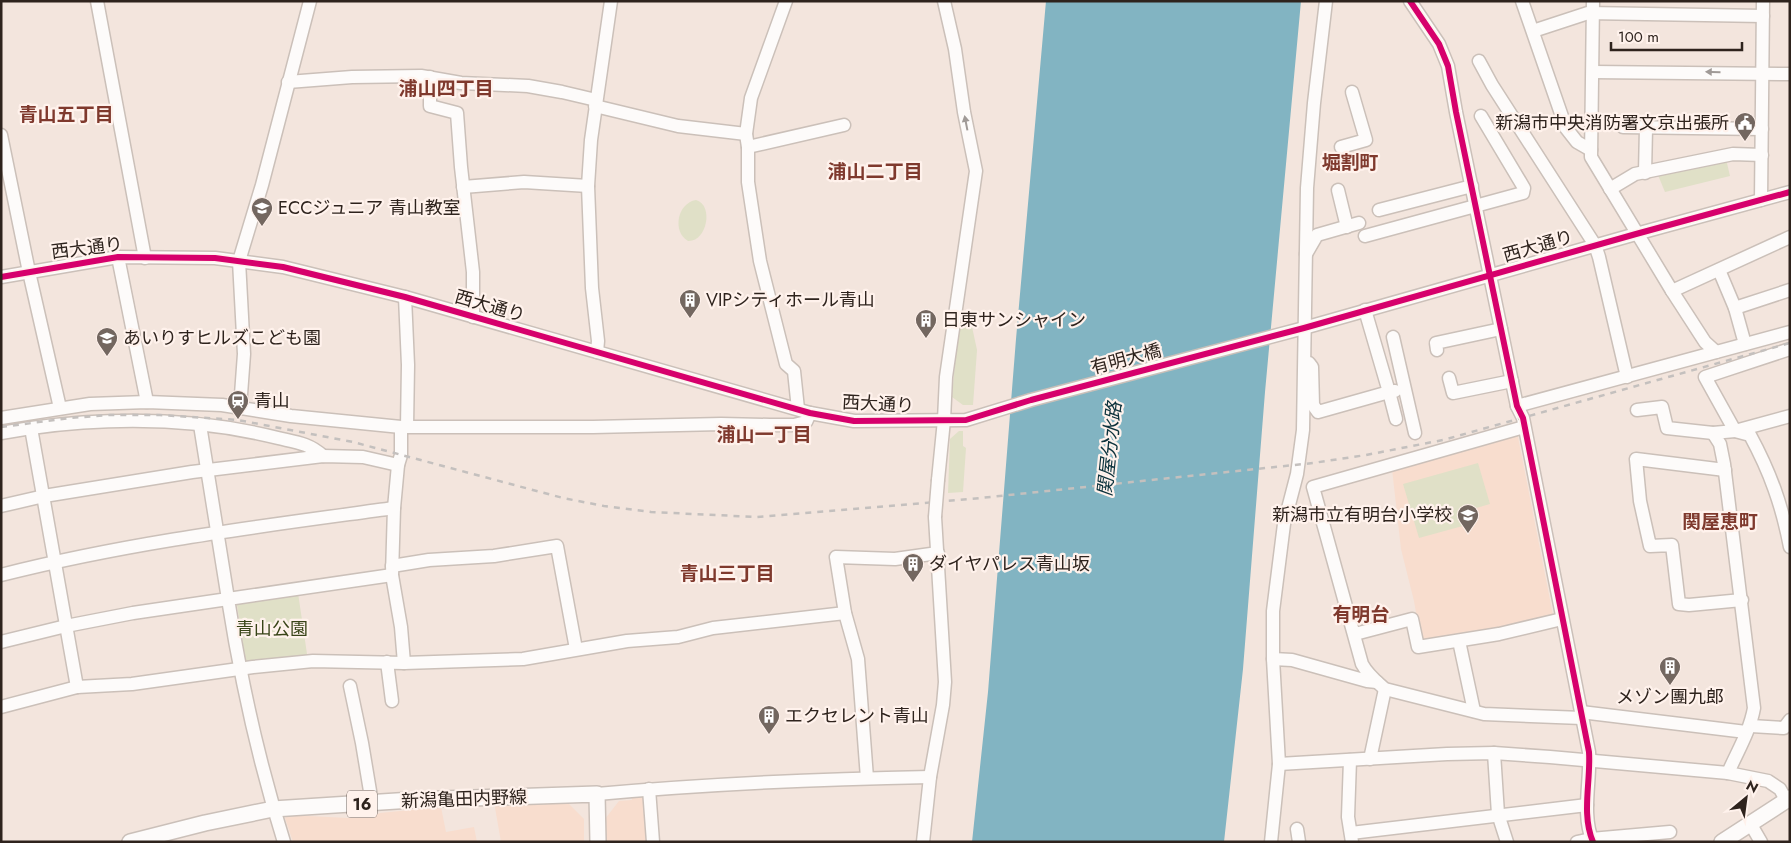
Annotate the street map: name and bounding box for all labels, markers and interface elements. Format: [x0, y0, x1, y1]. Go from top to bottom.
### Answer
scale bar [1611, 20, 1742, 52]
text: 100 m [1618, 26, 1659, 48]
one-way arrow [1705, 68, 1721, 76]
district label: 浦山四丁目 [398, 75, 494, 102]
district label: 青山五丁目 [18, 101, 114, 128]
place label: 新潟市中央消防署文京出張所 [1495, 110, 1729, 136]
public building icon: 新潟市中央消防署文京出張所 [1733, 111, 1757, 142]
one-way arrow [962, 115, 970, 131]
district label: 堀割町 [1321, 149, 1379, 176]
district label: 浦山二丁目 [827, 158, 923, 185]
place label: ECCジュニア 青山教室 [278, 195, 461, 221]
school or university icon: ECCジュニア 青山教室 [250, 196, 274, 227]
street label: 西大通り [1500, 224, 1576, 268]
street label: 西大通り [50, 231, 124, 265]
street label: 西大通り [452, 284, 528, 328]
place label: VIPシティホール青山 [706, 287, 875, 313]
building icon: VIPシティホール青山 [678, 288, 702, 319]
place label: 日東サンシャイン [942, 307, 1086, 333]
building icon: 日東サンシャイン [914, 308, 938, 339]
place label: あいりすヒルズこども園 [123, 325, 321, 351]
school or university icon: あいりすヒルズこども園 [95, 326, 119, 357]
street label: 有明大橋 [1088, 337, 1164, 381]
place label: 青山 [254, 388, 290, 414]
station icon: 青山 [226, 389, 250, 420]
street label: 西大通り [841, 389, 915, 419]
water label: 関屋分水路 [1091, 398, 1128, 498]
district label: 浦山一丁目 [716, 421, 812, 448]
place label: 新潟市立有明台小学校 [1272, 502, 1452, 528]
school or university icon: 新潟市立有明台小学校 [1456, 503, 1480, 534]
district label: 関屋恵町 [1682, 508, 1758, 535]
place label: ダイヤパレス青山坂 [929, 551, 1090, 577]
building icon: ダイヤパレス青山坂 [901, 552, 925, 583]
district label: 青山三丁目 [679, 560, 775, 587]
district label: 有明台 [1332, 601, 1390, 628]
park label: 青山公園 [236, 616, 308, 642]
building icon: メゾン團九郎 [1658, 655, 1682, 686]
place label: メゾン團九郎 [1616, 684, 1724, 710]
place label: エクセレント青山 [785, 703, 929, 729]
building icon: エクセレント青山 [757, 704, 781, 735]
north arrow [1721, 773, 1771, 823]
text: N [1743, 775, 1762, 798]
street label: 新潟亀田内野線 [401, 784, 527, 814]
road number: 16 [347, 791, 377, 818]

